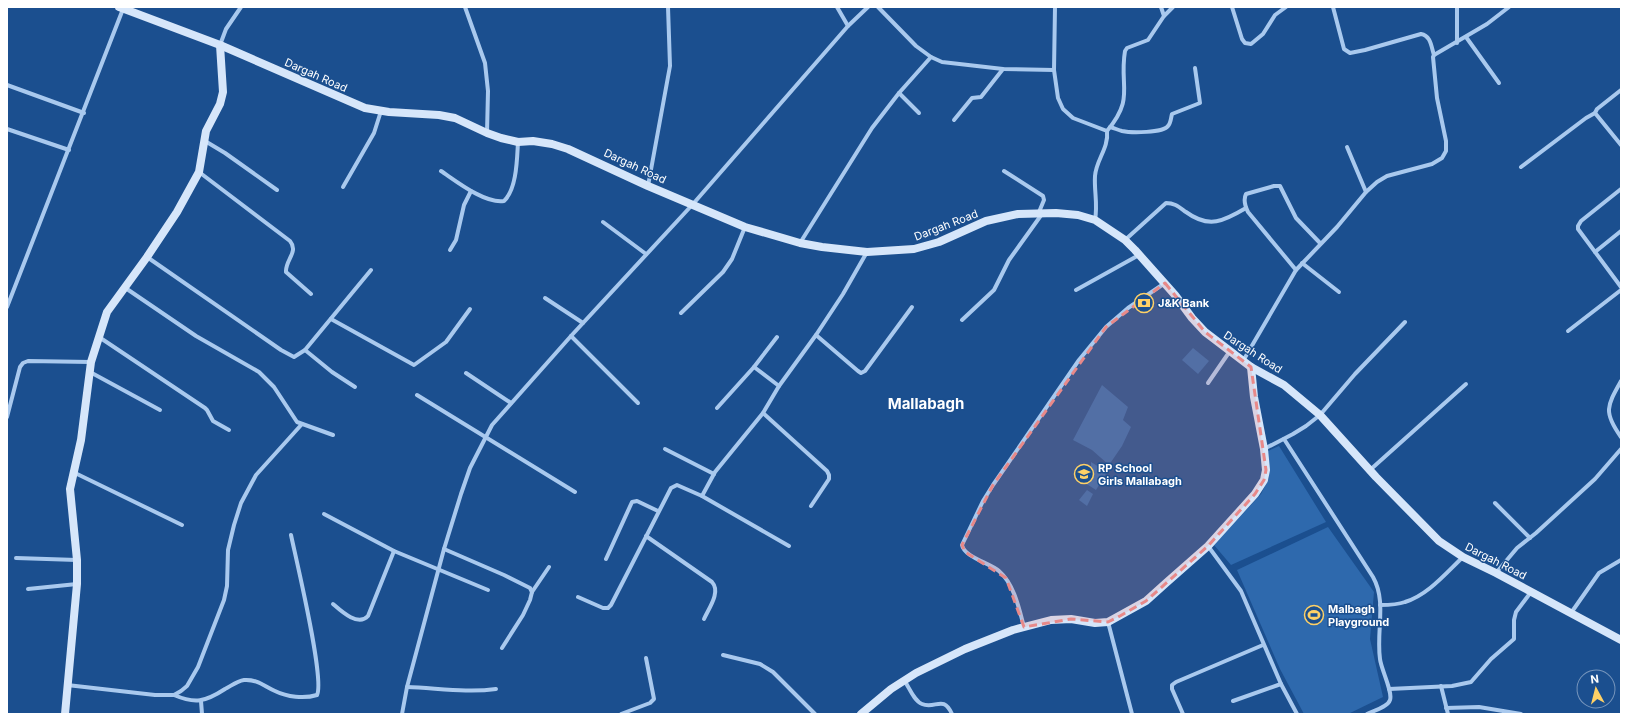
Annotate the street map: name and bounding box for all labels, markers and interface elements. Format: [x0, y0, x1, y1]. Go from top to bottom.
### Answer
street label: Dargah Road [282, 55, 350, 95]
street label: Dargah Road [602, 145, 668, 187]
street label: Dargah Road [912, 206, 980, 244]
bank icon: J&K Bank [1133, 292, 1155, 314]
place label: J&K Bank [1158, 296, 1210, 310]
street label: Dargah Road [1221, 328, 1285, 376]
district label: Mallabagh [888, 394, 964, 413]
place label: RP School Girls Mallabagh [1098, 461, 1182, 488]
school or university icon: RP School Girls Mallabagh [1073, 463, 1095, 485]
street label: Dargah Road [1463, 540, 1529, 582]
place label: Malbagh Playground [1328, 602, 1389, 629]
sports icon: Malbagh Playground [1303, 604, 1325, 626]
north arrow [1576, 669, 1616, 709]
text: N [1590, 672, 1600, 687]

